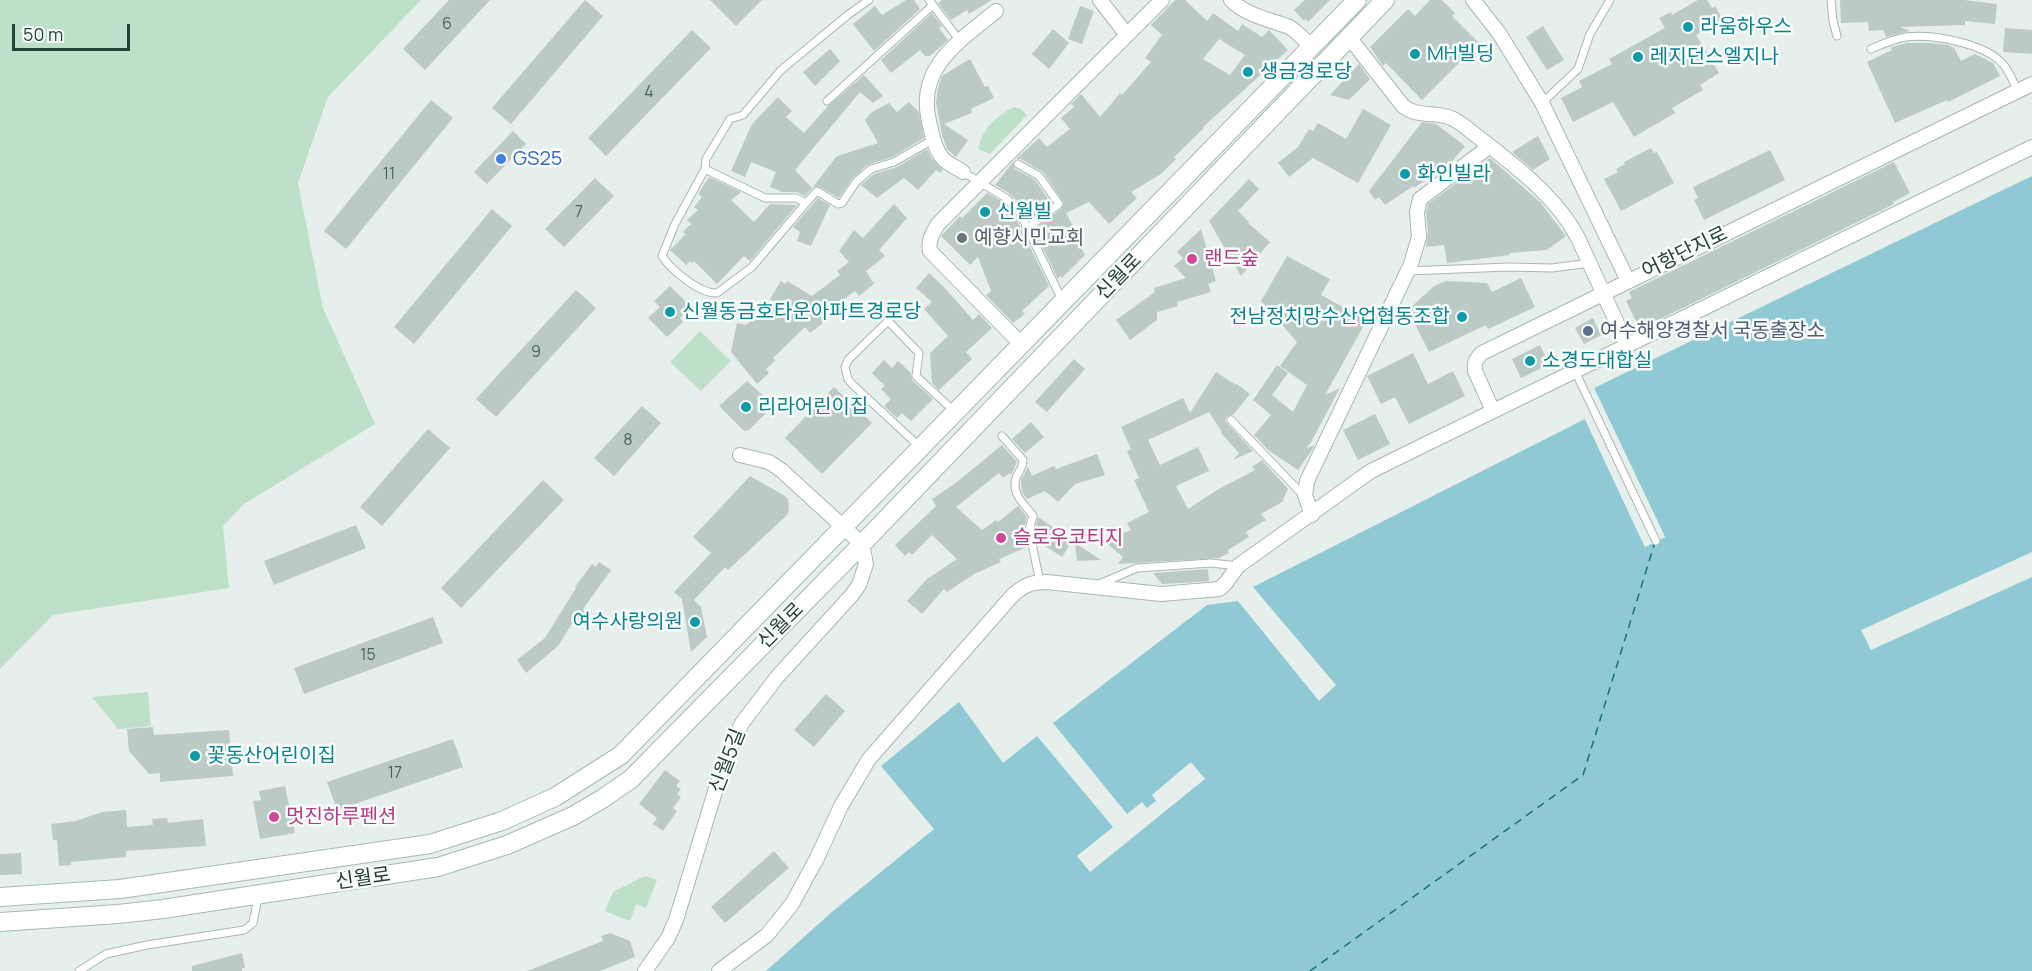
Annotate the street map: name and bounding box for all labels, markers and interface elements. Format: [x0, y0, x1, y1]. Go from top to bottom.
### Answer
scale bar [15, 12, 134, 50]
house number: 6 [442, 15, 452, 35]
place label: 라움하우스 [1700, 15, 1792, 39]
marker: 라움하우스 [1681, 20, 1695, 34]
text: 50 m [23, 22, 63, 46]
place label: MH빌딩 [1427, 42, 1494, 66]
place label: 레지던스엘지나 [1650, 45, 1779, 69]
marker: MH빌딩 [1408, 47, 1422, 61]
marker: 레지던스엘지나 [1631, 50, 1645, 64]
place label: 생금경로당 [1260, 60, 1352, 84]
marker: 생금경로당 [1241, 65, 1255, 79]
house number: 4 [644, 83, 654, 103]
place label: GS25 [513, 147, 562, 171]
marker: GS25 [494, 152, 508, 166]
place label: 화인빌라 [1417, 162, 1491, 186]
house number: 11 [383, 165, 395, 185]
marker: 화인빌라 [1398, 167, 1412, 181]
place label: 신월빌 [997, 200, 1052, 224]
house number: 7 [575, 203, 583, 223]
marker: 신월빌 [978, 205, 992, 219]
street label: 어항단지로 [1638, 222, 1732, 284]
place label: 예향시민교회 [974, 226, 1084, 250]
marker: 예향시민교회 [955, 231, 969, 245]
place label: 랜드숲 [1204, 247, 1259, 271]
street label: 신월로 [1091, 249, 1147, 305]
marker: 랜드숲 [1185, 252, 1199, 266]
place label: 신월동금호타운아파트경로당 [682, 300, 921, 324]
marker: 신월동금호타운아파트경로당 [663, 305, 677, 319]
place label: 전남정치망수산업협동조합 [1229, 305, 1450, 329]
marker: 전남정치망수산업협동조합 [1455, 310, 1469, 324]
place label: 여수해양경찰서 국동출장소 [1600, 319, 1825, 343]
marker: 여수해양경찰서 국동출장소 [1581, 324, 1595, 338]
house number: 9 [531, 343, 541, 363]
place label: 소경도대합실 [1542, 349, 1652, 373]
marker: 소경도대합실 [1523, 354, 1537, 368]
place label: 리라어린이집 [758, 395, 868, 419]
marker: 리라어린이집 [739, 400, 753, 414]
house number: 8 [623, 431, 633, 451]
place label: 슬로우코티지 [1013, 526, 1123, 550]
marker: 슬로우코티지 [994, 531, 1008, 545]
street label: 신월로 [753, 598, 809, 654]
place label: 여수사랑의원 [573, 610, 683, 634]
marker: 여수사랑의원 [688, 615, 702, 629]
house number: 15 [360, 646, 376, 666]
street label: 신월5길 [705, 726, 751, 796]
place label: 꽃동산어린이집 [207, 744, 336, 768]
marker: 꽃동산어린이집 [188, 749, 202, 763]
house number: 17 [388, 764, 402, 784]
place label: 멋진하루펜션 [286, 805, 396, 829]
marker: 멋진하루펜션 [267, 810, 281, 824]
street label: 신월로 [334, 863, 392, 895]

